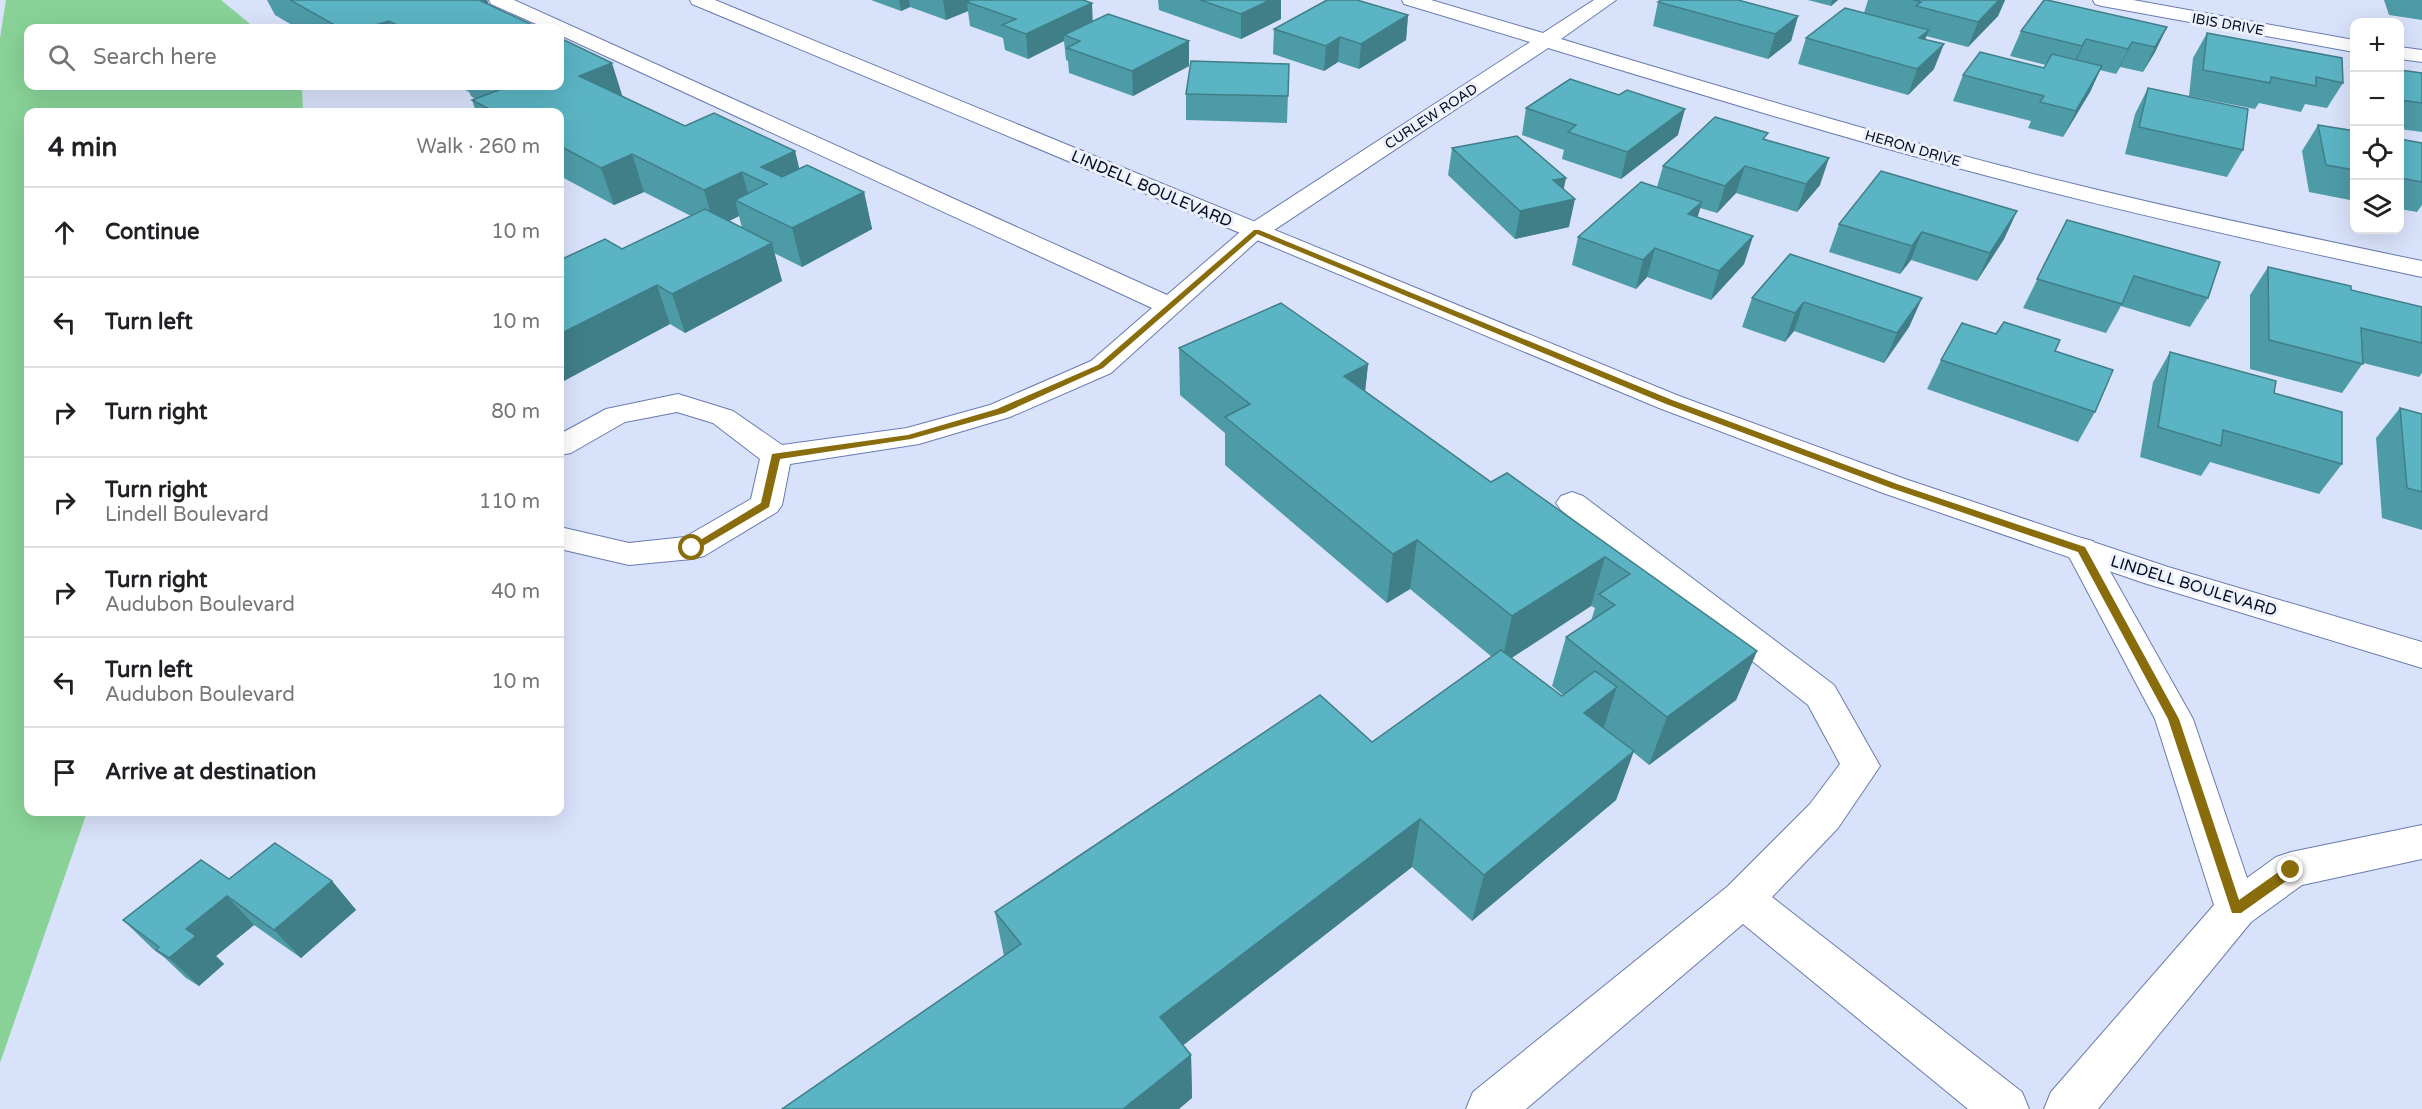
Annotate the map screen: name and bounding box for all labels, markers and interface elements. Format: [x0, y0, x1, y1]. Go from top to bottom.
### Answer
street label: IBIS DRIVE [2190, 10, 2265, 39]
map controls [2350, 18, 2404, 234]
button: + [2350, 18, 2404, 72]
search box [24, 24, 564, 90]
icon: search [45, 41, 78, 74]
text: Search here [93, 44, 217, 70]
button: − [2350, 72, 2404, 126]
street label: CURLEW ROAD [1382, 80, 1481, 153]
button: locate [2350, 126, 2404, 180]
street label: HERON DRIVE [1863, 127, 1963, 170]
text: 4 min [48, 132, 117, 163]
text: Walk · 260 m [417, 135, 540, 159]
street label: LINDELL BOULEVARD [1068, 146, 1235, 232]
button: layers [2350, 180, 2404, 234]
icon: ahead [48, 216, 81, 249]
text: Continue [105, 219, 200, 245]
text: 10 m [491, 220, 540, 244]
icon: left [48, 306, 81, 339]
text: Turn left [105, 309, 193, 335]
text: 10 m [491, 310, 540, 334]
icon: right [48, 396, 81, 429]
text: Turn right [105, 399, 207, 425]
text: 80 m [491, 400, 540, 424]
text: Turn right [105, 477, 207, 503]
icon: right [48, 486, 81, 519]
text: 110 m [479, 490, 540, 514]
text: Lindell Boulevard [105, 503, 269, 527]
route start [678, 534, 704, 560]
street label: LINDELL BOULEVARD [2108, 551, 2279, 621]
text: Turn right [105, 567, 207, 593]
icon: right [48, 576, 81, 609]
text: 40 m [491, 580, 540, 604]
text: Audubon Boulevard [105, 593, 295, 617]
text: Turn left [105, 657, 193, 683]
icon: left [48, 666, 81, 699]
text: 10 m [491, 670, 540, 694]
text: Audubon Boulevard [105, 683, 295, 707]
icon: arrive [48, 756, 81, 789]
text: Arrive at destination [105, 759, 316, 785]
route end [2277, 856, 2303, 882]

